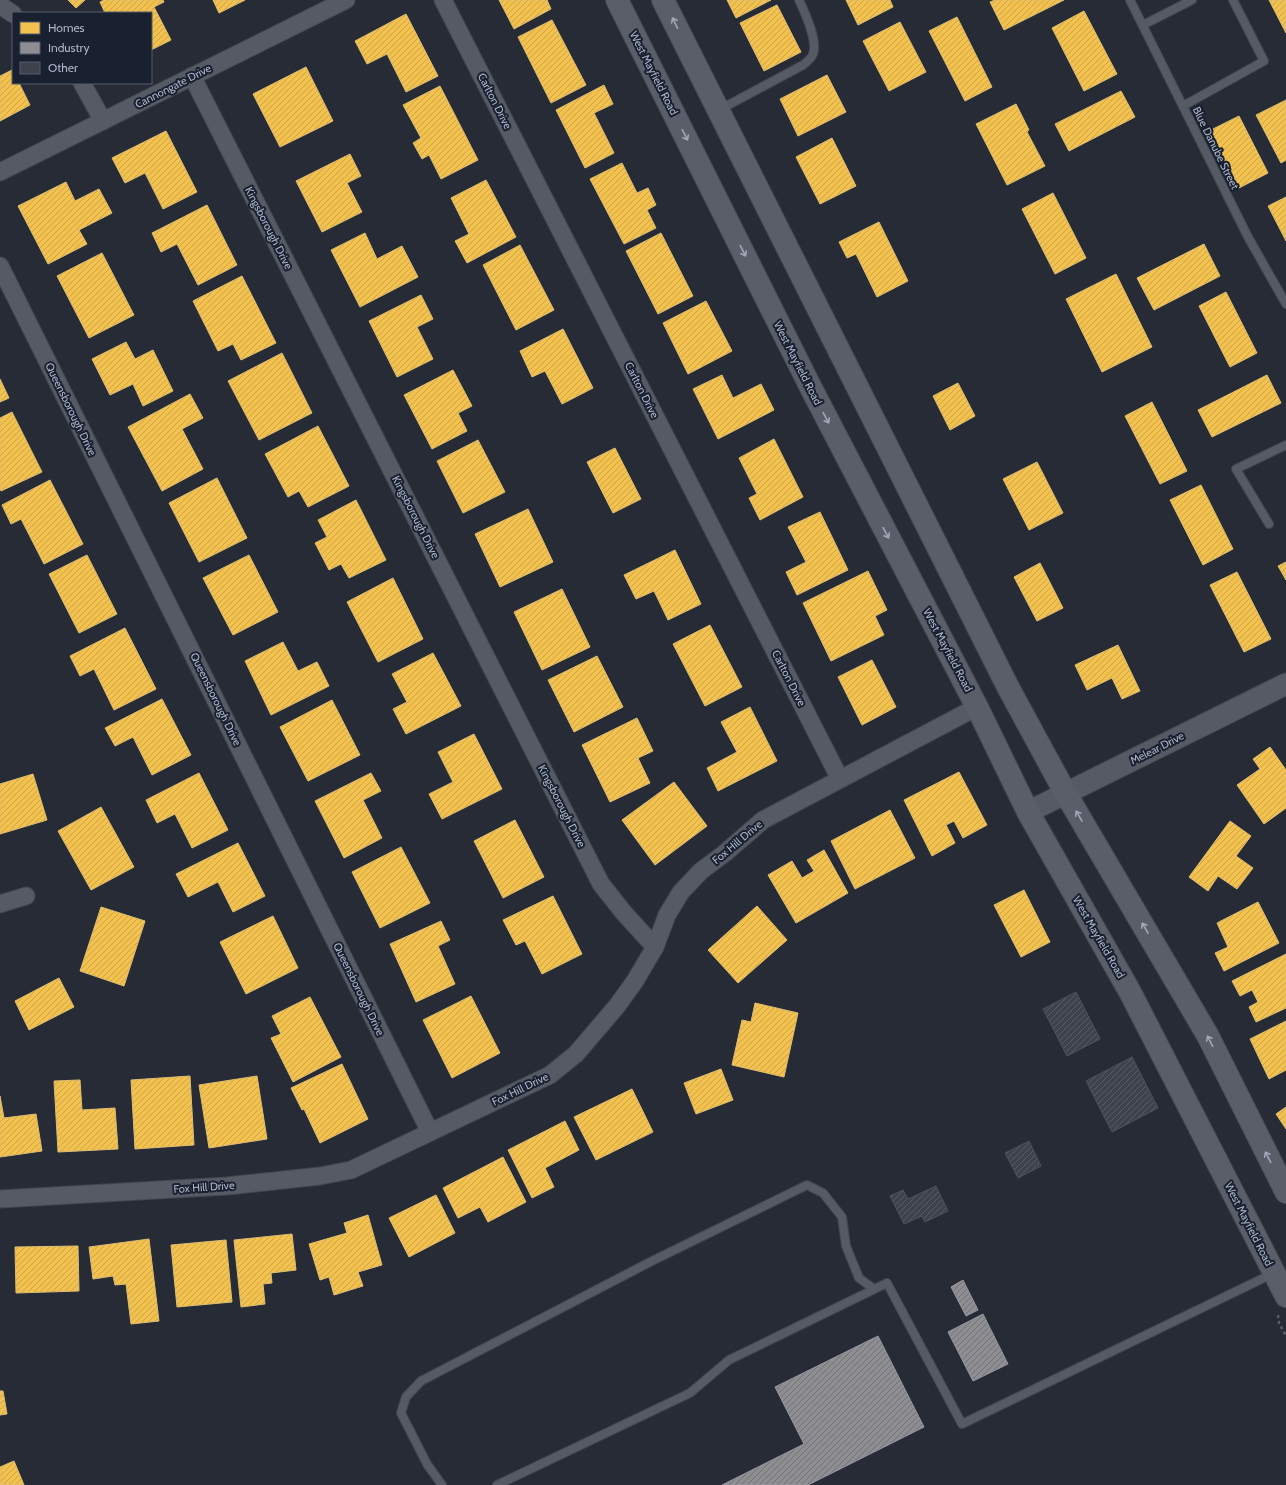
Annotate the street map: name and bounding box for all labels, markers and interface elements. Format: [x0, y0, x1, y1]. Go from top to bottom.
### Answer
legend [12, 12, 152, 84]
one-way arrow [671, 17, 678, 29]
text: Homes [48, 20, 85, 35]
street label: West Mayfield Road [627, 29, 681, 117]
text: Industry [48, 40, 89, 55]
text: Other [48, 60, 78, 75]
street label: Cannongate Drive [133, 61, 214, 111]
street label: Carlton Drive [475, 71, 515, 132]
street label: Blue Danube Street [1190, 104, 1242, 192]
one-way arrow [682, 129, 689, 141]
street label: Kingsborough Drive [242, 184, 296, 272]
one-way arrow [740, 245, 747, 257]
street label: West Mayfield Road [771, 319, 825, 407]
street label: Queensborough Drive [42, 360, 100, 458]
street label: Carlton Drive [622, 360, 662, 421]
one-way arrow [823, 411, 831, 423]
street label: Kingsborough Drive [389, 473, 443, 561]
one-way arrow [883, 527, 891, 539]
street label: West Mayfield Road [920, 606, 976, 694]
street label: Carlton Drive [769, 648, 809, 709]
street label: Queensborough Drive [187, 650, 245, 748]
street label: Melear Drive [1128, 728, 1187, 768]
street label: Kingsborough Drive [535, 762, 589, 850]
one-way arrow [1074, 810, 1082, 822]
street label: Fox Hill Drive [709, 817, 765, 867]
street label: West Mayfield Road [1070, 893, 1128, 981]
one-way arrow [1140, 922, 1148, 934]
street label: Queensborough Drive [330, 940, 388, 1038]
one-way arrow [1206, 1035, 1213, 1047]
street label: Fox Hill Drive [489, 1069, 551, 1109]
one-way arrow [1264, 1151, 1272, 1163]
street label: Fox Hill Drive [173, 1178, 235, 1196]
street label: West Mayfield Road [1222, 1180, 1276, 1268]

